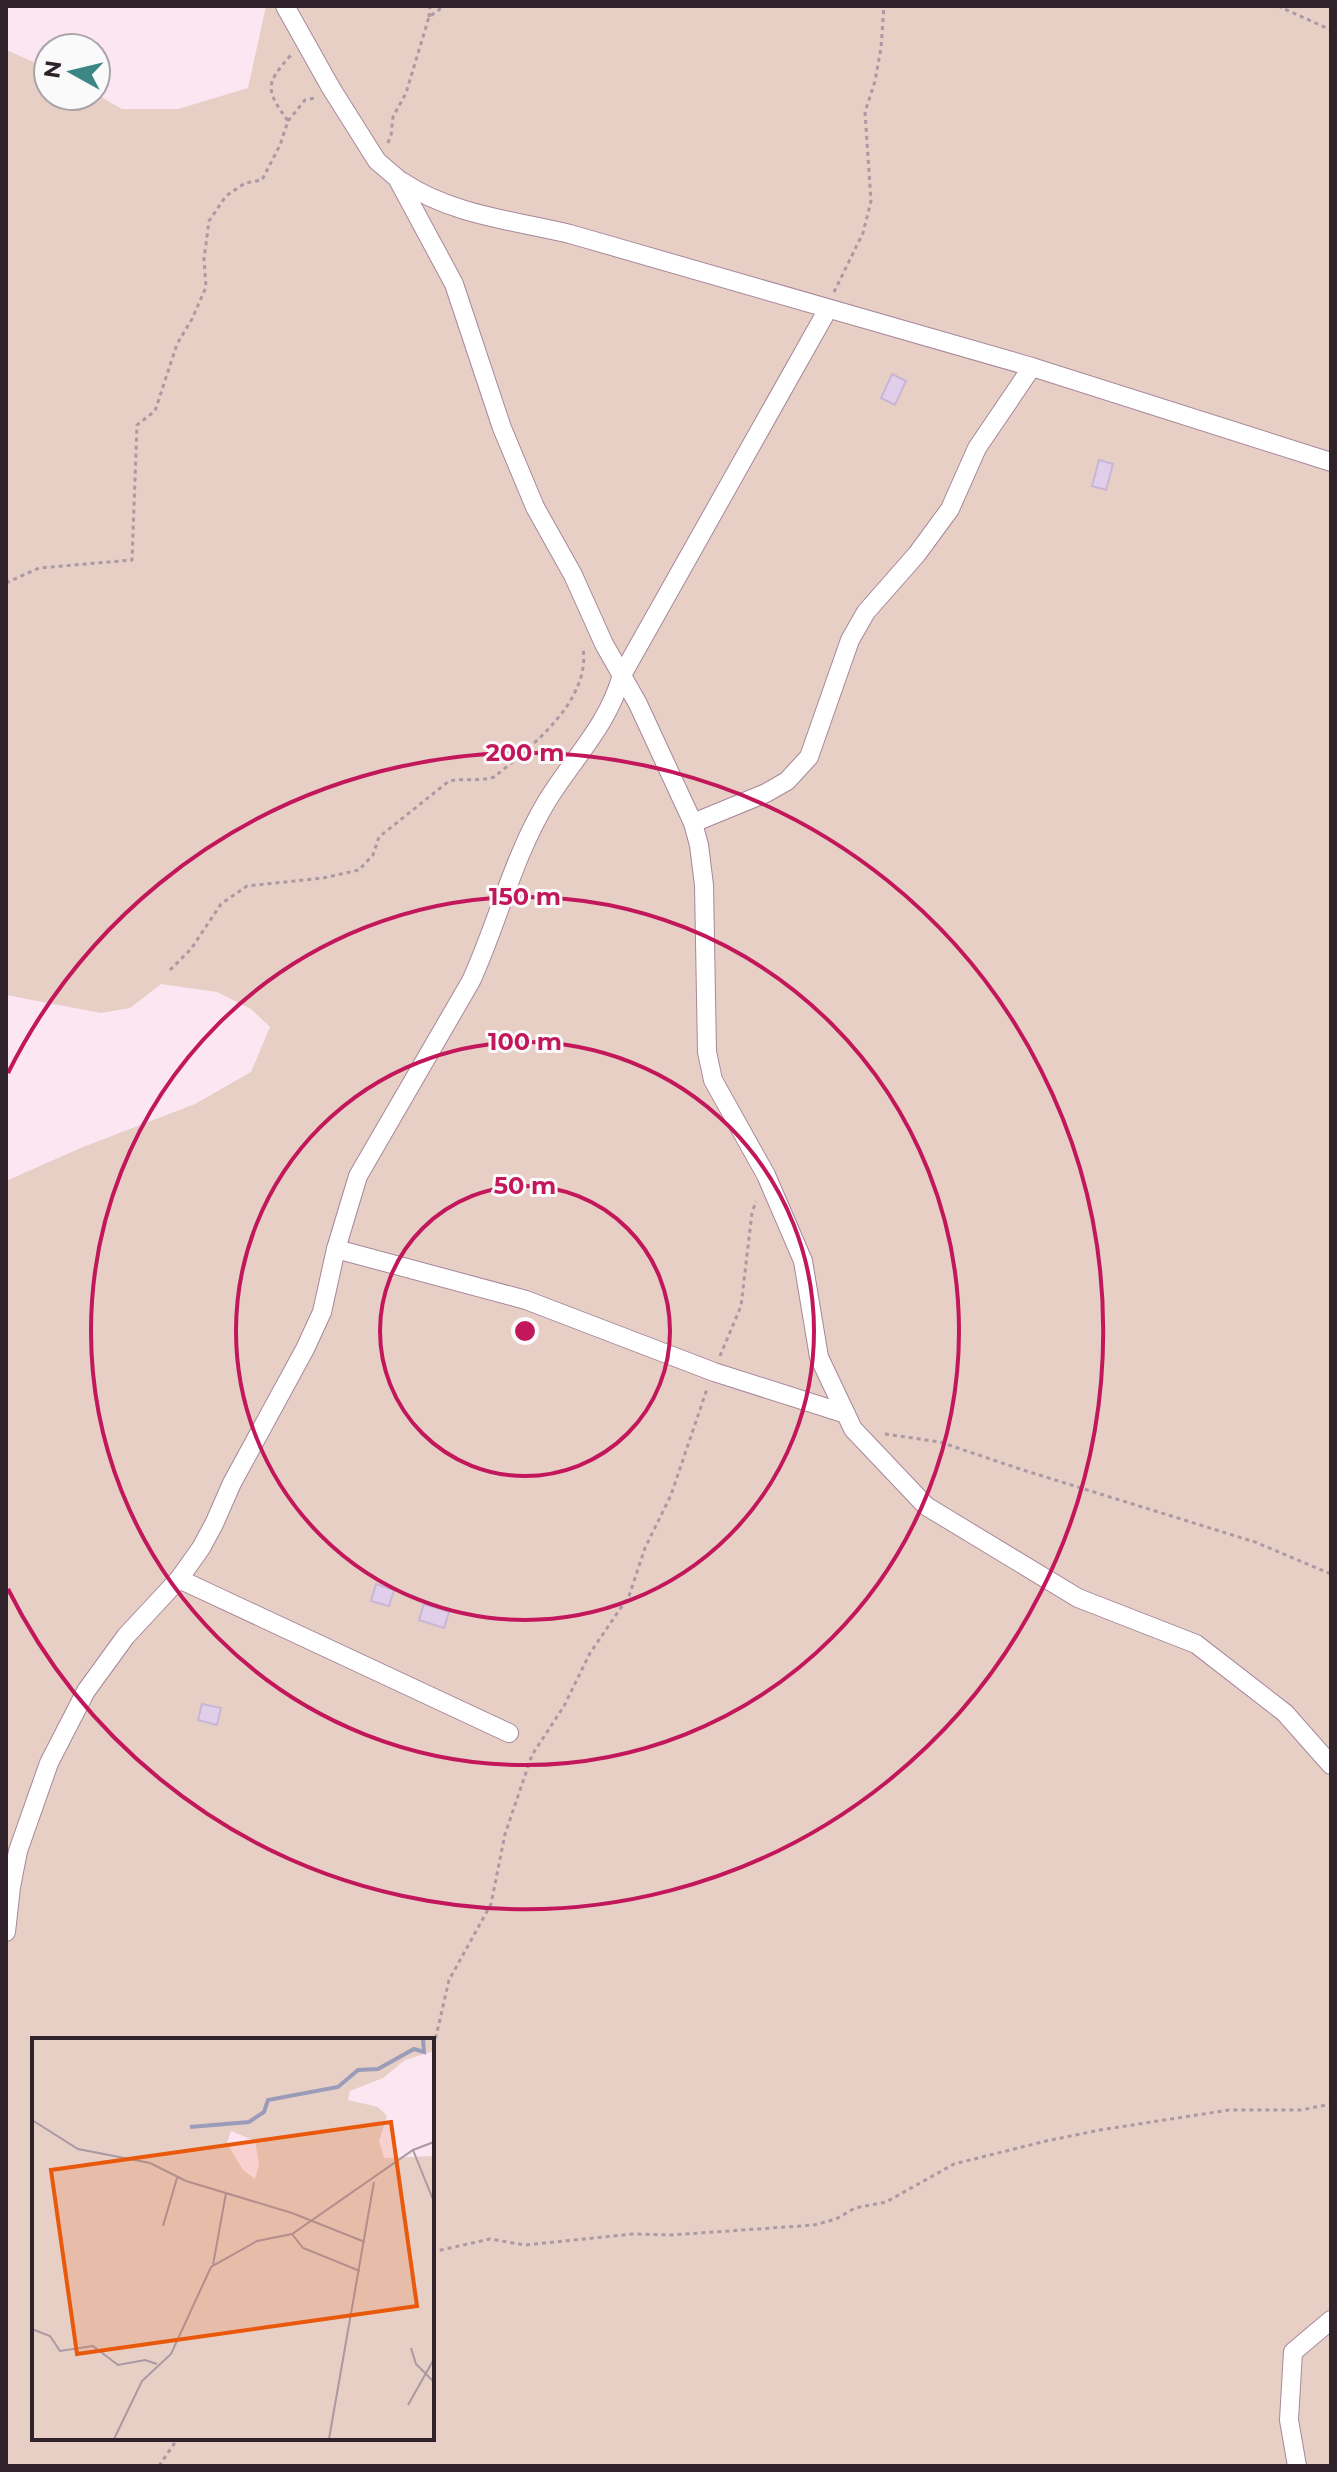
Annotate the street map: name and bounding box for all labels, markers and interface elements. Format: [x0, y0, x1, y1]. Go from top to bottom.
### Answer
north arrow [32, 32, 112, 112]
text: N [38, 59, 67, 80]
text: 200 m [486, 738, 564, 767]
text: 150 m [489, 882, 561, 911]
text: 100 m [488, 1027, 562, 1056]
text: 50 m [494, 1171, 556, 1200]
centre of rings [511, 1317, 539, 1345]
inset map [32, 2038, 434, 2440]

